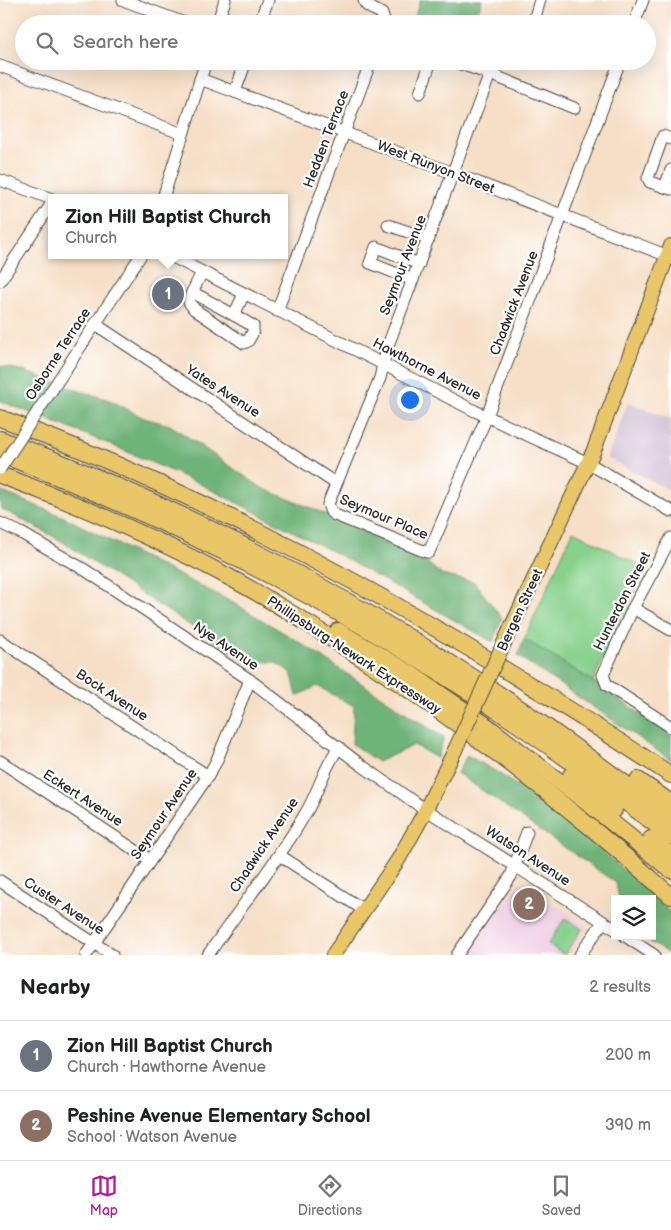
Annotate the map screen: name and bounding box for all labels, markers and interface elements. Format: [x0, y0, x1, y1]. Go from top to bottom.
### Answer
search box [15, 15, 656, 70]
icon: search [33, 29, 61, 57]
text: Search here [73, 31, 178, 54]
street label: Hedden Terrace [300, 88, 352, 190]
street label: West Runyon Street [375, 137, 498, 198]
popup [48, 194, 288, 259]
text: Zion Hill Baptist Church [65, 206, 271, 229]
street label: Seymour Avenue [376, 212, 430, 318]
text: Church [65, 229, 117, 248]
street label: Chadwick Avenue [486, 248, 542, 358]
pin: 1 [152, 275, 184, 313]
street label: Osborne Terrace [22, 305, 94, 403]
street label: Hawthorne Avenue [370, 334, 484, 404]
street label: Yates Avenue [182, 360, 263, 421]
your location [397, 387, 423, 413]
street label: Seymour Place [337, 491, 431, 543]
street label: Hunterdon Street [590, 548, 655, 653]
street label: Bergen Street [494, 565, 547, 654]
street label: Phillipsburg-Newark Expressway [264, 592, 445, 718]
street label: Nye Avenue [190, 618, 262, 674]
street label: Bock Avenue [73, 665, 151, 725]
street label: Seymour Avenue [127, 765, 201, 863]
street label: Eckert Avenue [40, 766, 126, 830]
street label: Chadwick Avenue [226, 794, 302, 896]
street label: Watson Avenue [482, 822, 574, 890]
street label: Custer Avenue [21, 874, 107, 938]
pin: 2 [513, 885, 545, 923]
map controls [611, 895, 656, 940]
button: layers [611, 895, 656, 940]
text: Nearby [20, 975, 90, 1000]
text: 2 results [589, 978, 651, 997]
text: Zion Hill Baptist Church [67, 1035, 273, 1058]
text: 1 [33, 1046, 39, 1065]
text: 200 m [605, 1046, 651, 1065]
text: Church · Hawthorne Avenue [67, 1058, 266, 1077]
text: Peshine Avenue Elementary School [67, 1105, 371, 1128]
text: 2 [31, 1116, 41, 1135]
text: 390 m [605, 1116, 651, 1135]
text: School · Watson Avenue [67, 1128, 237, 1147]
tab: Map [90, 1172, 118, 1219]
tab: Directions [298, 1172, 362, 1219]
tab: Saved [542, 1172, 581, 1219]

